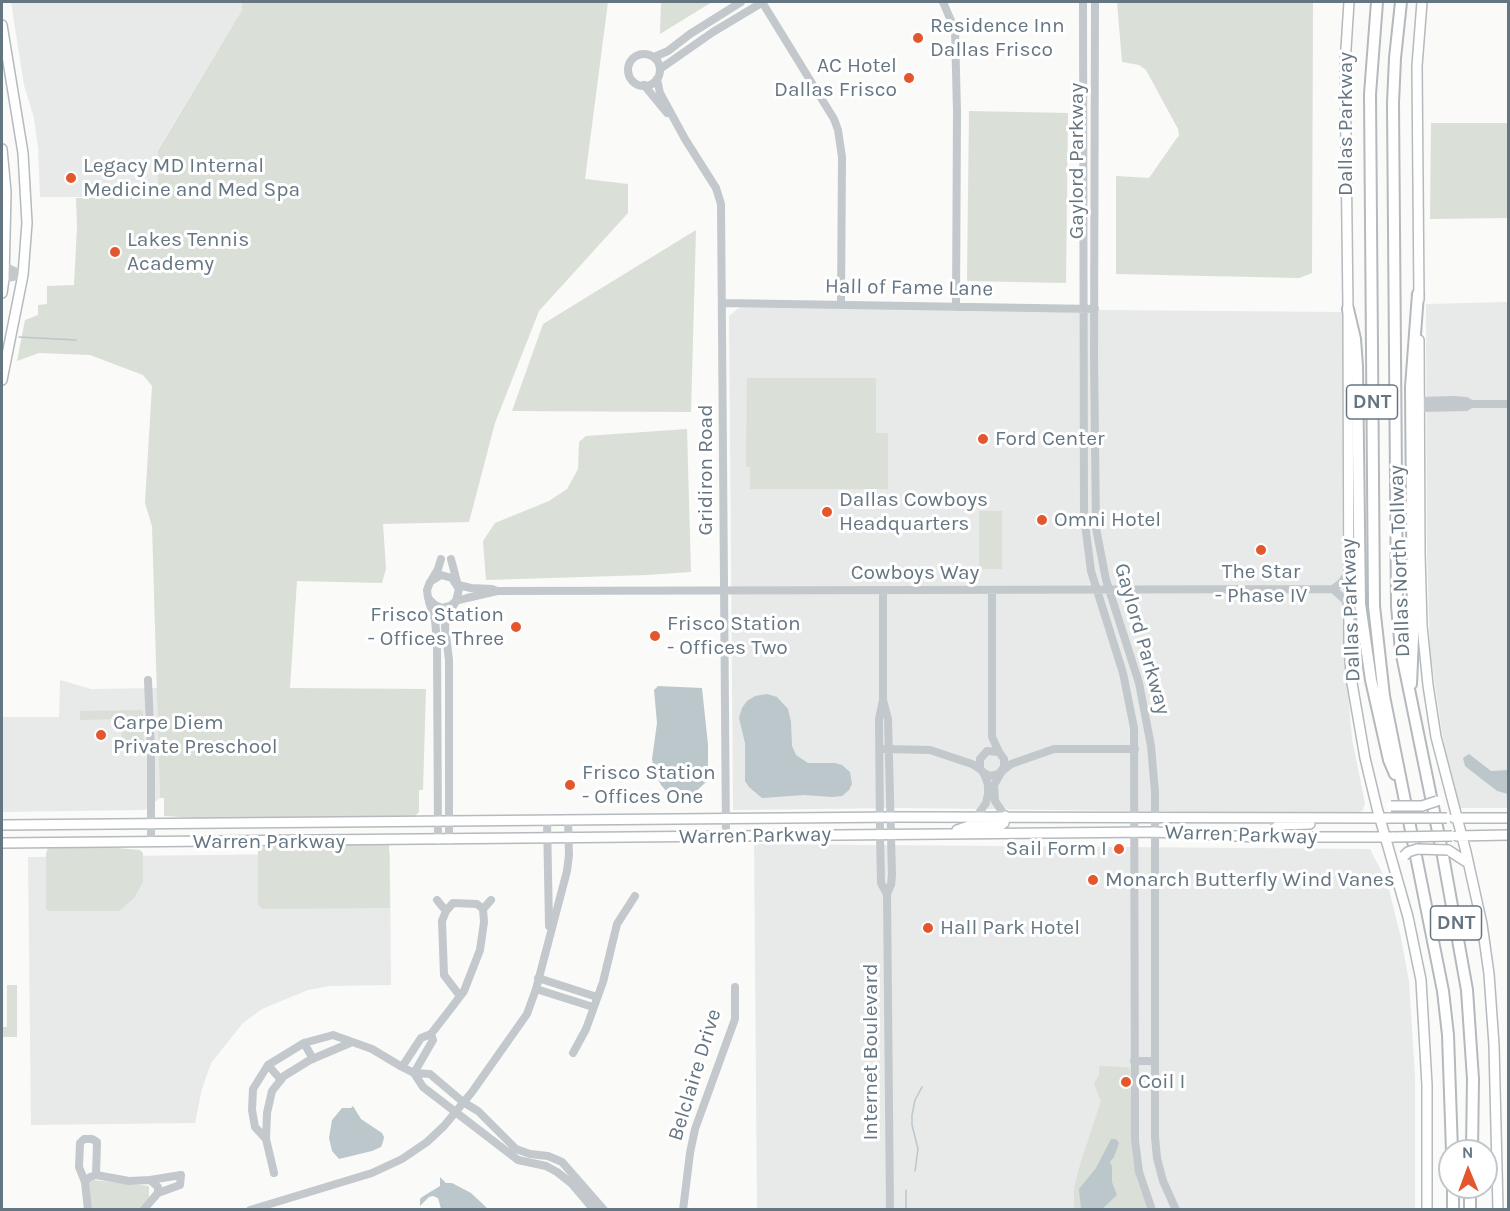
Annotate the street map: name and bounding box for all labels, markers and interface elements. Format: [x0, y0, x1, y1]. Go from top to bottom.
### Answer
place label: Residence Inn Dallas Frisco [930, 13, 1065, 63]
marker: Residence Inn Dallas Frisco [911, 31, 925, 45]
street label: Dallas Parkway [1333, 52, 1359, 196]
place label: AC Hotel Dallas Frisco [774, 53, 897, 103]
marker: AC Hotel Dallas Frisco [902, 71, 916, 85]
street label: Gaylord Parkway [1064, 83, 1090, 239]
place label: Legacy MD Internal Medicine and Med Spa [83, 153, 300, 203]
marker: Legacy MD Internal Medicine and Med Spa [64, 171, 78, 185]
place label: Lakes Tennis Academy [127, 227, 249, 277]
marker: Lakes Tennis Academy [108, 245, 122, 259]
street label: Hall of Fame Lane [825, 274, 993, 302]
road number: DNT [1346, 385, 1398, 419]
street label: Gridiron Road [693, 404, 719, 536]
place label: Ford Center [995, 426, 1105, 452]
marker: Ford Center [976, 432, 990, 446]
street label: Dallas North Tollway [1384, 464, 1416, 658]
place label: Dallas Cowboys Headquarters [839, 487, 988, 537]
marker: Dallas Cowboys Headquarters [820, 505, 834, 519]
place label: Omni Hotel [1054, 507, 1161, 533]
marker: Omni Hotel [1035, 513, 1049, 527]
street label: Dallas Parkway [1336, 538, 1366, 682]
marker: The Star - Phase IV [1254, 543, 1268, 557]
place label: The Star - Phase IV [1215, 559, 1307, 609]
street label: Cowboys Way [851, 560, 979, 586]
street label: Gaylord Parkway [1108, 560, 1176, 718]
place label: Frisco Station - Offices Three [368, 602, 504, 652]
place label: Frisco Station - Offices Two [667, 611, 801, 661]
marker: Frisco Station - Offices Three [509, 620, 523, 634]
marker: Frisco Station - Offices Two [648, 629, 662, 643]
place label: Carpe Diem Private Preschool [113, 710, 278, 760]
marker: Carpe Diem Private Preschool [94, 728, 108, 742]
place label: Frisco Station - Offices One [582, 760, 716, 810]
marker: Frisco Station - Offices One [563, 778, 577, 792]
street label: Warren Parkway [1164, 820, 1318, 850]
street label: Warren Parkway [679, 822, 831, 850]
street label: Warren Parkway [193, 829, 345, 855]
place label: Sail Form I [1006, 836, 1107, 862]
marker: Sail Form I [1112, 842, 1126, 856]
place label: Monarch Butterfly Wind Vanes [1105, 867, 1395, 893]
marker: Monarch Butterfly Wind Vanes [1086, 873, 1100, 887]
road number: DNT [1430, 906, 1482, 940]
place label: Hall Park Hotel [940, 915, 1080, 941]
marker: Hall Park Hotel [921, 921, 935, 935]
street label: Internet Boulevard [858, 963, 884, 1141]
street label: Belclaire Drive [663, 1006, 727, 1144]
place label: Coil I [1138, 1069, 1185, 1095]
marker: Coil I [1119, 1075, 1133, 1089]
north arrow [1438, 1139, 1498, 1199]
text: N [1462, 1143, 1474, 1162]

